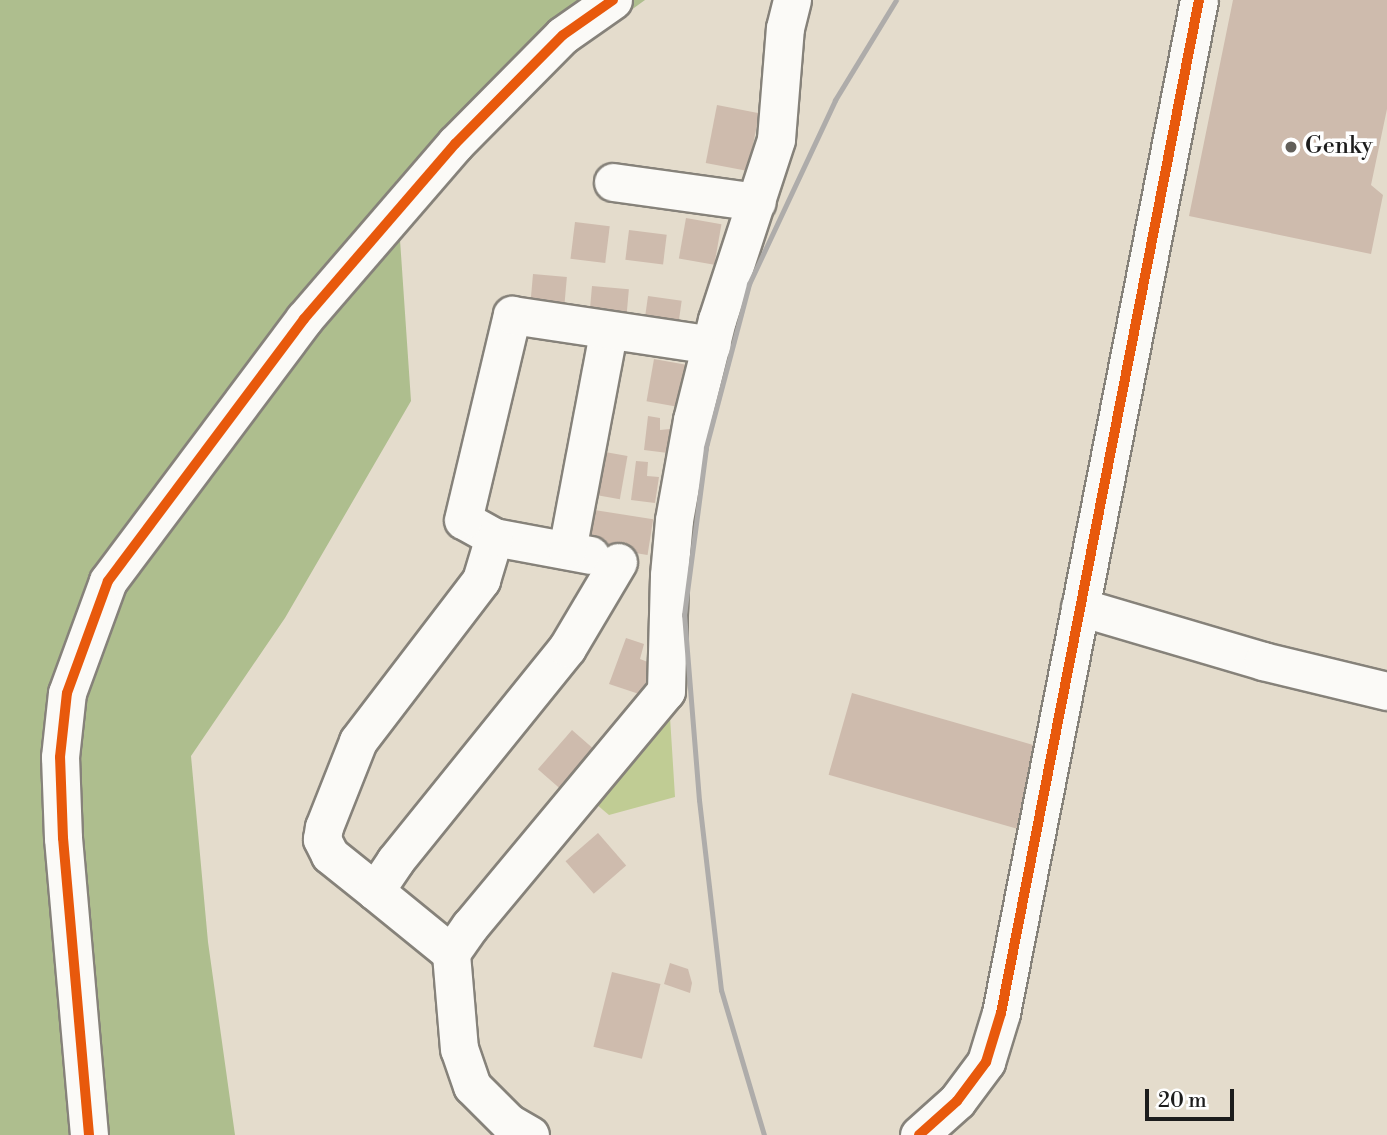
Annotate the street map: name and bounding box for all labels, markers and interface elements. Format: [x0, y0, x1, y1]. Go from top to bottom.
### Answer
place label: Genky [1305, 133, 1373, 161]
marker: Genky [1283, 139, 1299, 155]
scale bar [1149, 1076, 1238, 1120]
text: 20 m [1158, 1088, 1207, 1114]

